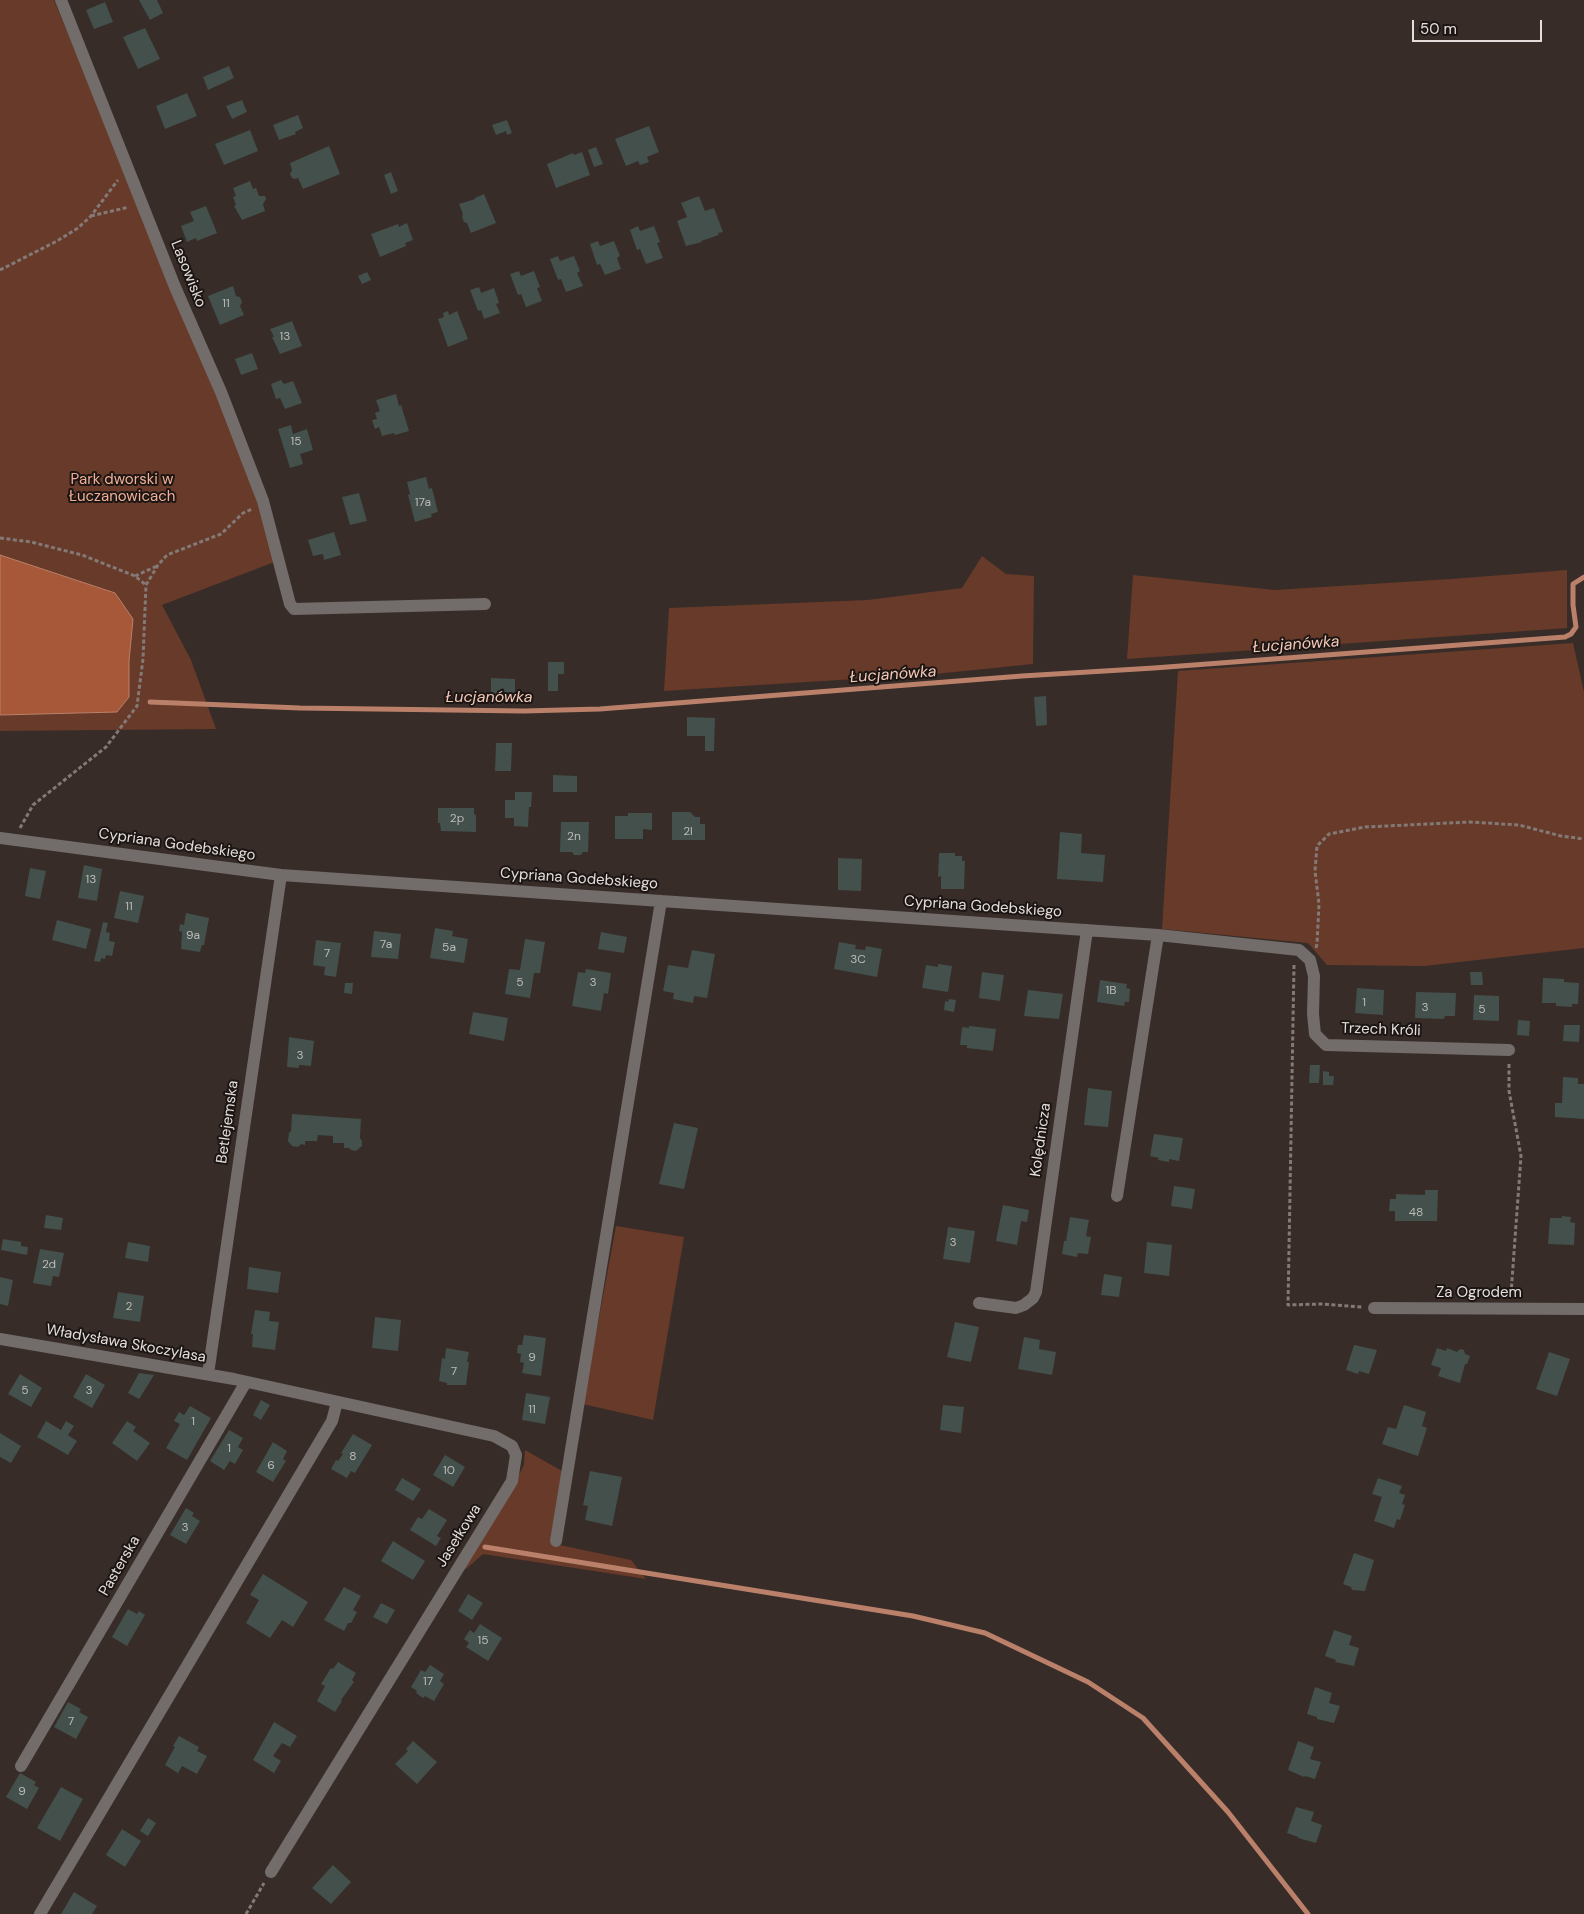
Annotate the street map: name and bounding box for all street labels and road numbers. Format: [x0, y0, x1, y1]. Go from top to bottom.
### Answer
street label: Lasowisko [166, 238, 210, 310]
street label: Cypriana Godebskiego [97, 825, 257, 865]
street label: Cypriana Godebskiego [499, 865, 659, 893]
street label: Cypriana Godebskiego [903, 893, 1063, 921]
street label: Trzech Króli [1341, 1020, 1421, 1040]
street label: Betlejemska [213, 1079, 243, 1165]
street label: Kolędnicza [1027, 1102, 1055, 1178]
street label: Za Ogrodem [1436, 1284, 1522, 1302]
street label: Władysława Skoczylasa [45, 1321, 207, 1367]
street label: Jasełkowa [433, 1501, 485, 1571]
street label: Pasterska [96, 1533, 144, 1599]

